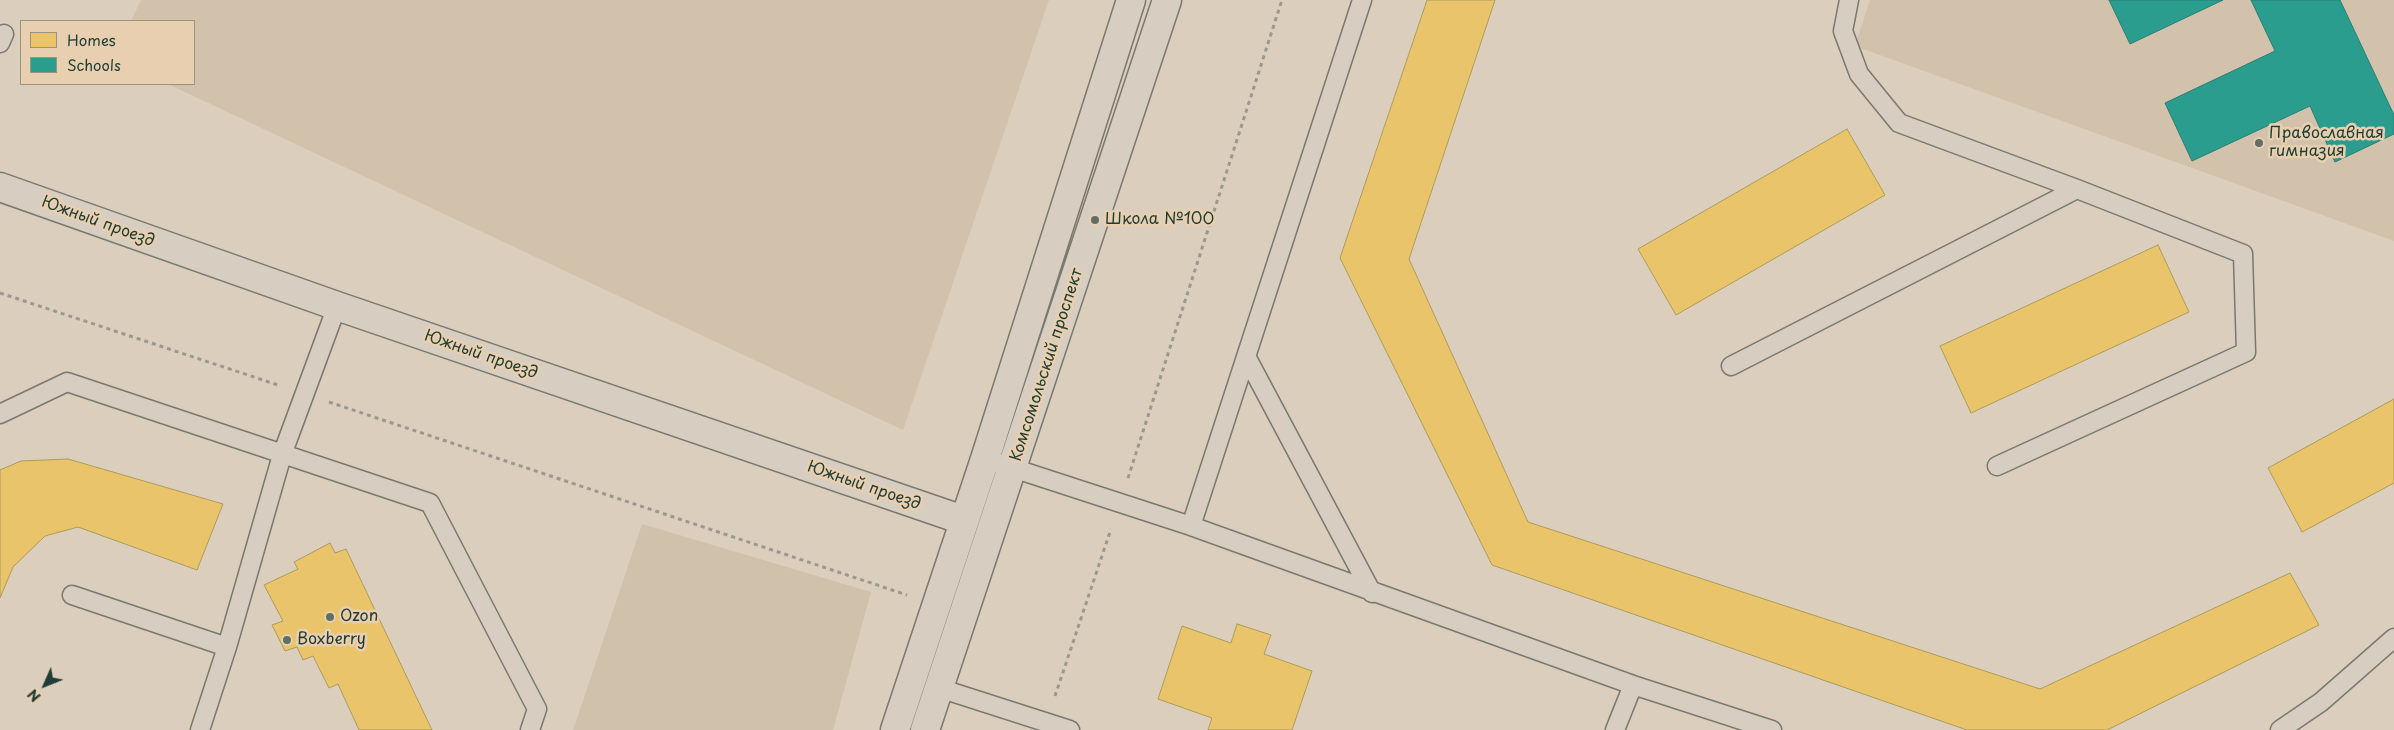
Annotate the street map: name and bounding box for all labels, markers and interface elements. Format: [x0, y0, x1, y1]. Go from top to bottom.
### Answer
legend [20, 20, 195, 85]
text: Homes [67, 28, 116, 51]
text: Schools [67, 53, 121, 76]
place label: Православная гимназия [2269, 124, 2384, 162]
marker: Православная гимназия [2253, 137, 2265, 149]
street label: Южный проезд [39, 193, 157, 251]
place label: Школа №100 [1105, 210, 1214, 230]
marker: Школа №100 [1089, 214, 1101, 226]
street label: Комсомольский проспект [1007, 266, 1087, 464]
street label: Южный проезд [422, 327, 540, 383]
street label: Южный проезд [805, 458, 923, 514]
place label: Ozon [340, 607, 378, 627]
marker: Ozon [324, 611, 336, 623]
place label: Boxberry [297, 630, 366, 650]
marker: Boxberry [281, 634, 293, 646]
north arrow [20, 660, 70, 710]
text: N [22, 684, 45, 707]

